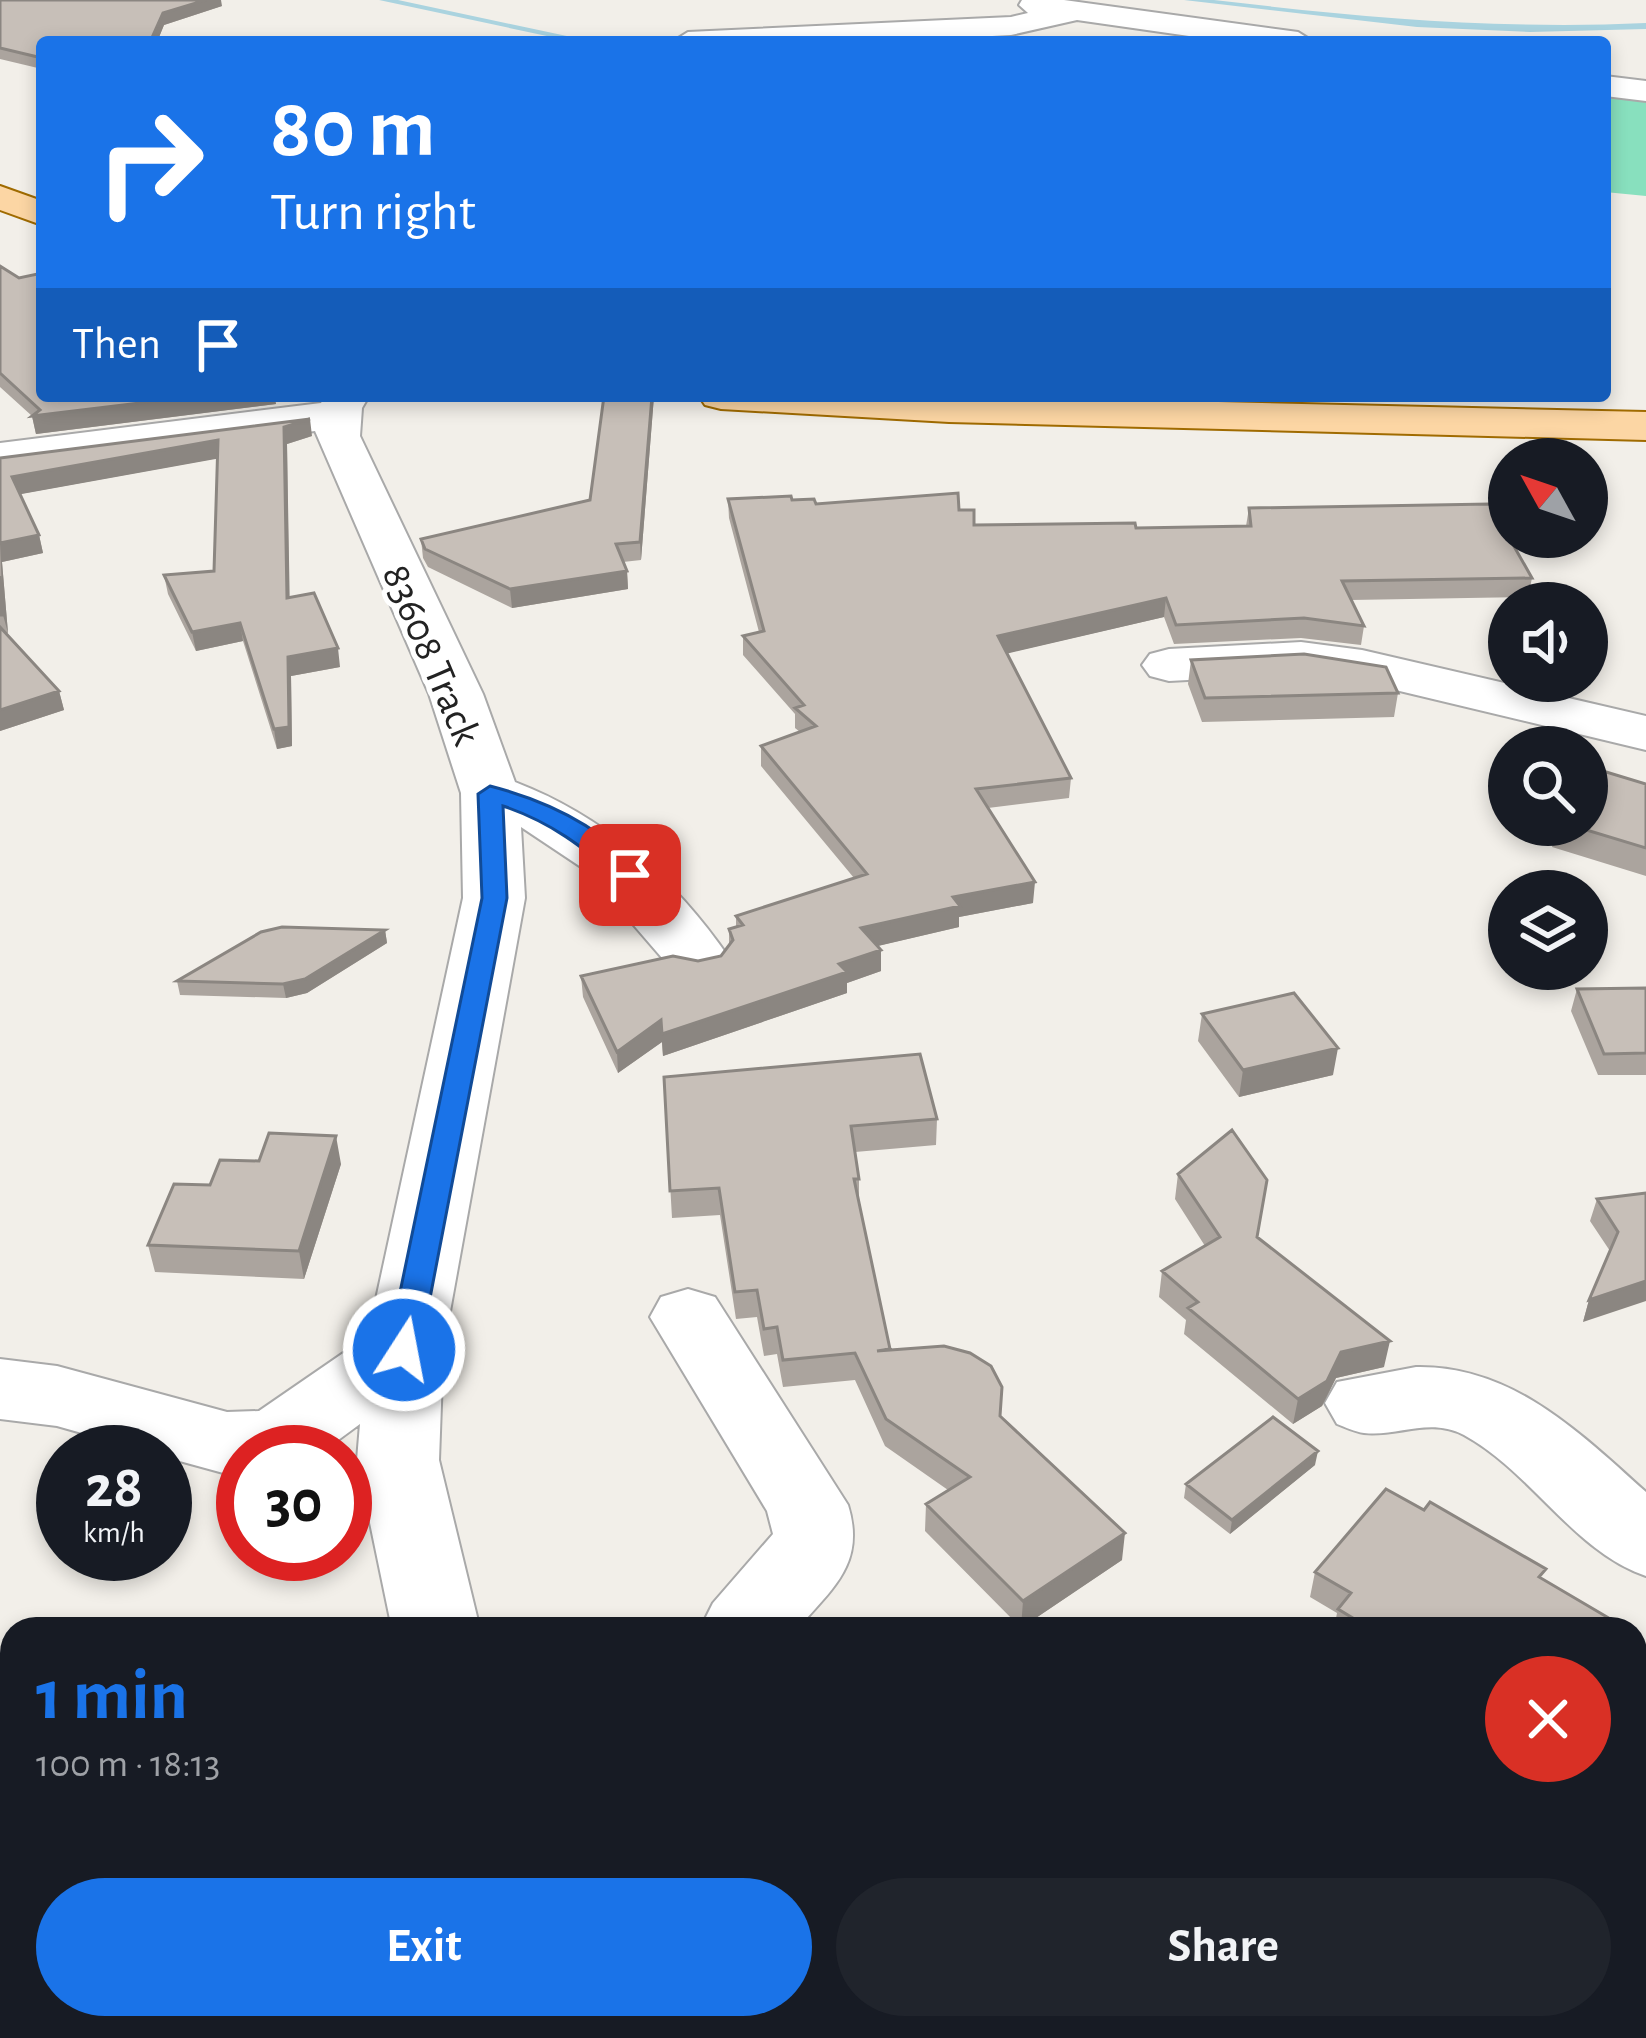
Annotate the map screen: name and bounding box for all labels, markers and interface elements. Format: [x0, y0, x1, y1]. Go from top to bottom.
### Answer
icon: right [72, 84, 228, 240]
text: 80 m [270, 88, 436, 172]
text: Turn right [270, 186, 476, 240]
icon: arrive [185, 312, 251, 378]
text: Then [72, 322, 161, 367]
north arrow [1488, 438, 1608, 558]
map controls [1488, 438, 1608, 990]
street label: 83608 Track [374, 558, 488, 751]
button: sound [1488, 582, 1608, 702]
button: search [1488, 726, 1608, 846]
pin [579, 824, 681, 926]
icon: arrive [597, 842, 663, 908]
button: layers [1488, 870, 1608, 990]
position arrow [341, 1287, 467, 1413]
speed limit sign: 30 [216, 1425, 372, 1581]
text: 28 [85, 1458, 143, 1518]
text: km/h [83, 1518, 145, 1548]
button: close [1485, 1656, 1611, 1782]
text: 1 min [36, 1660, 188, 1732]
text: 100 m · 18:13 [36, 1745, 220, 1784]
button: Exit [36, 1878, 812, 2016]
button: Share [836, 1878, 1611, 2016]

